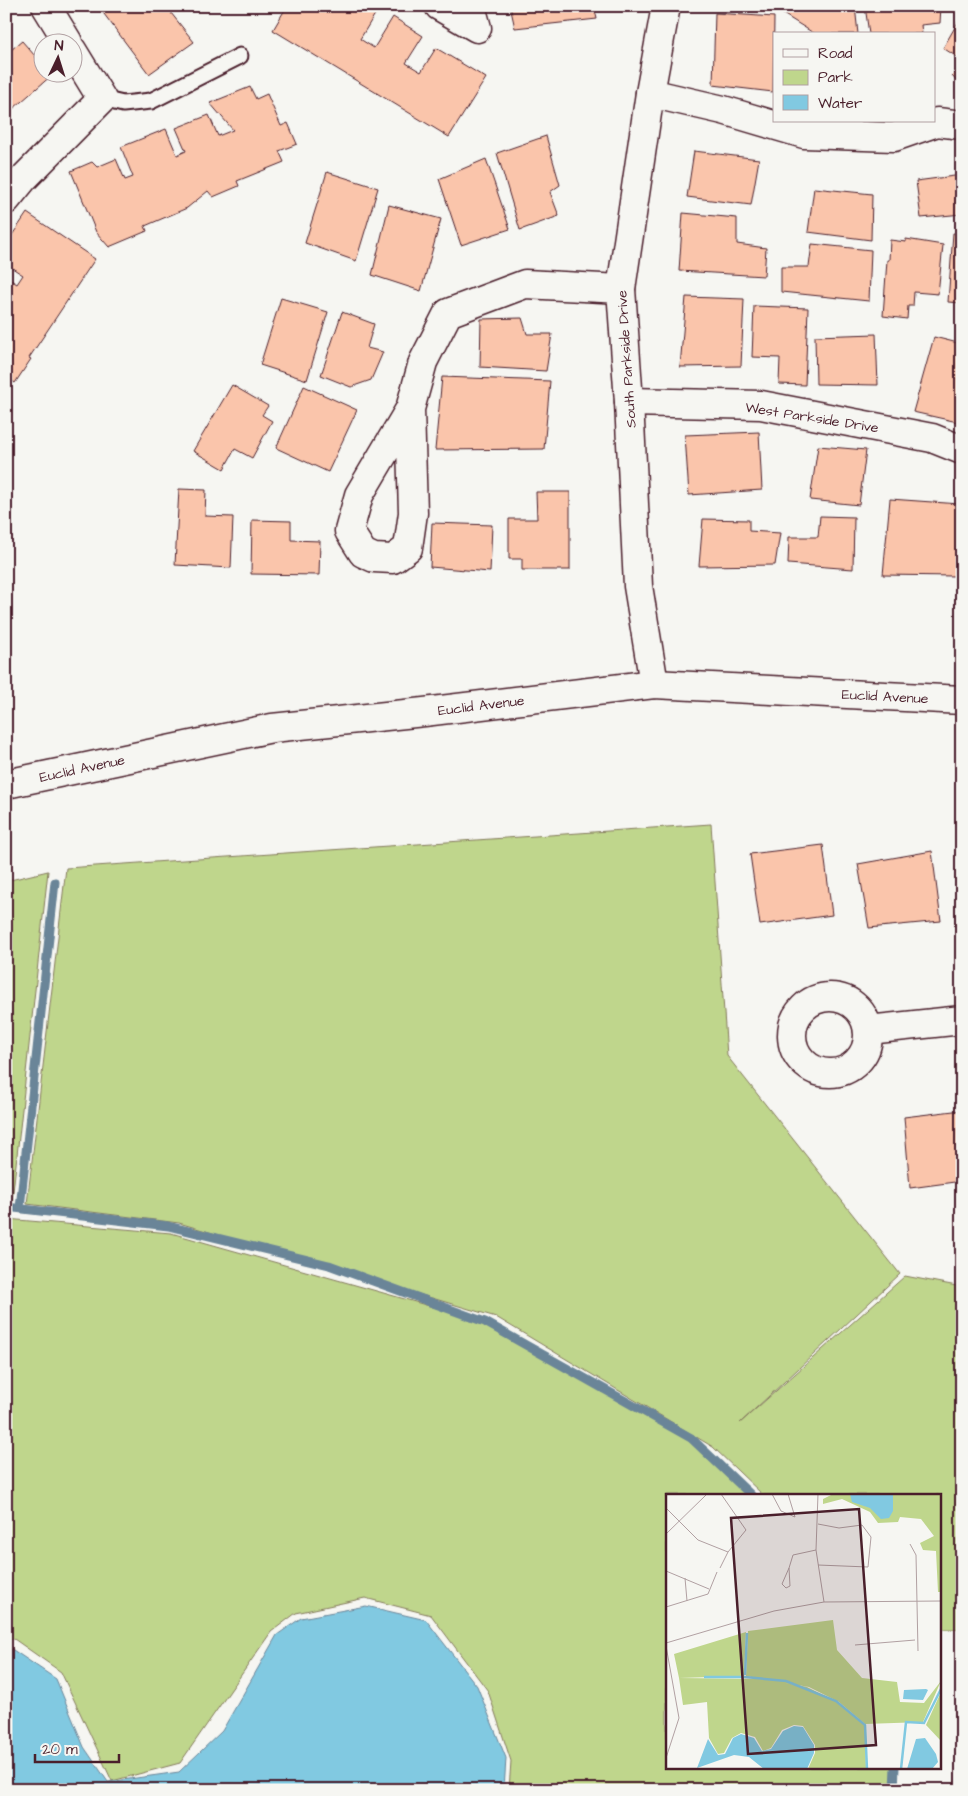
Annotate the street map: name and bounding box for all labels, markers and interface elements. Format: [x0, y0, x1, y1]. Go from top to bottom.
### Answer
north arrow [32, 32, 82, 82]
legend [773, 32, 936, 122]
text: N [54, 36, 64, 56]
text: Road [818, 43, 853, 64]
text: Park [818, 67, 853, 88]
text: Water [818, 93, 862, 114]
street label: South Parkside Drive [612, 289, 642, 428]
street label: West Parkside Drive [744, 398, 880, 438]
street label: Euclid Avenue [841, 685, 929, 709]
street label: Euclid Avenue [437, 691, 526, 721]
street label: Euclid Avenue [38, 750, 127, 788]
inset map [666, 1494, 940, 1768]
scale bar [35, 1731, 119, 1763]
text: 20 m [42, 1739, 78, 1760]

